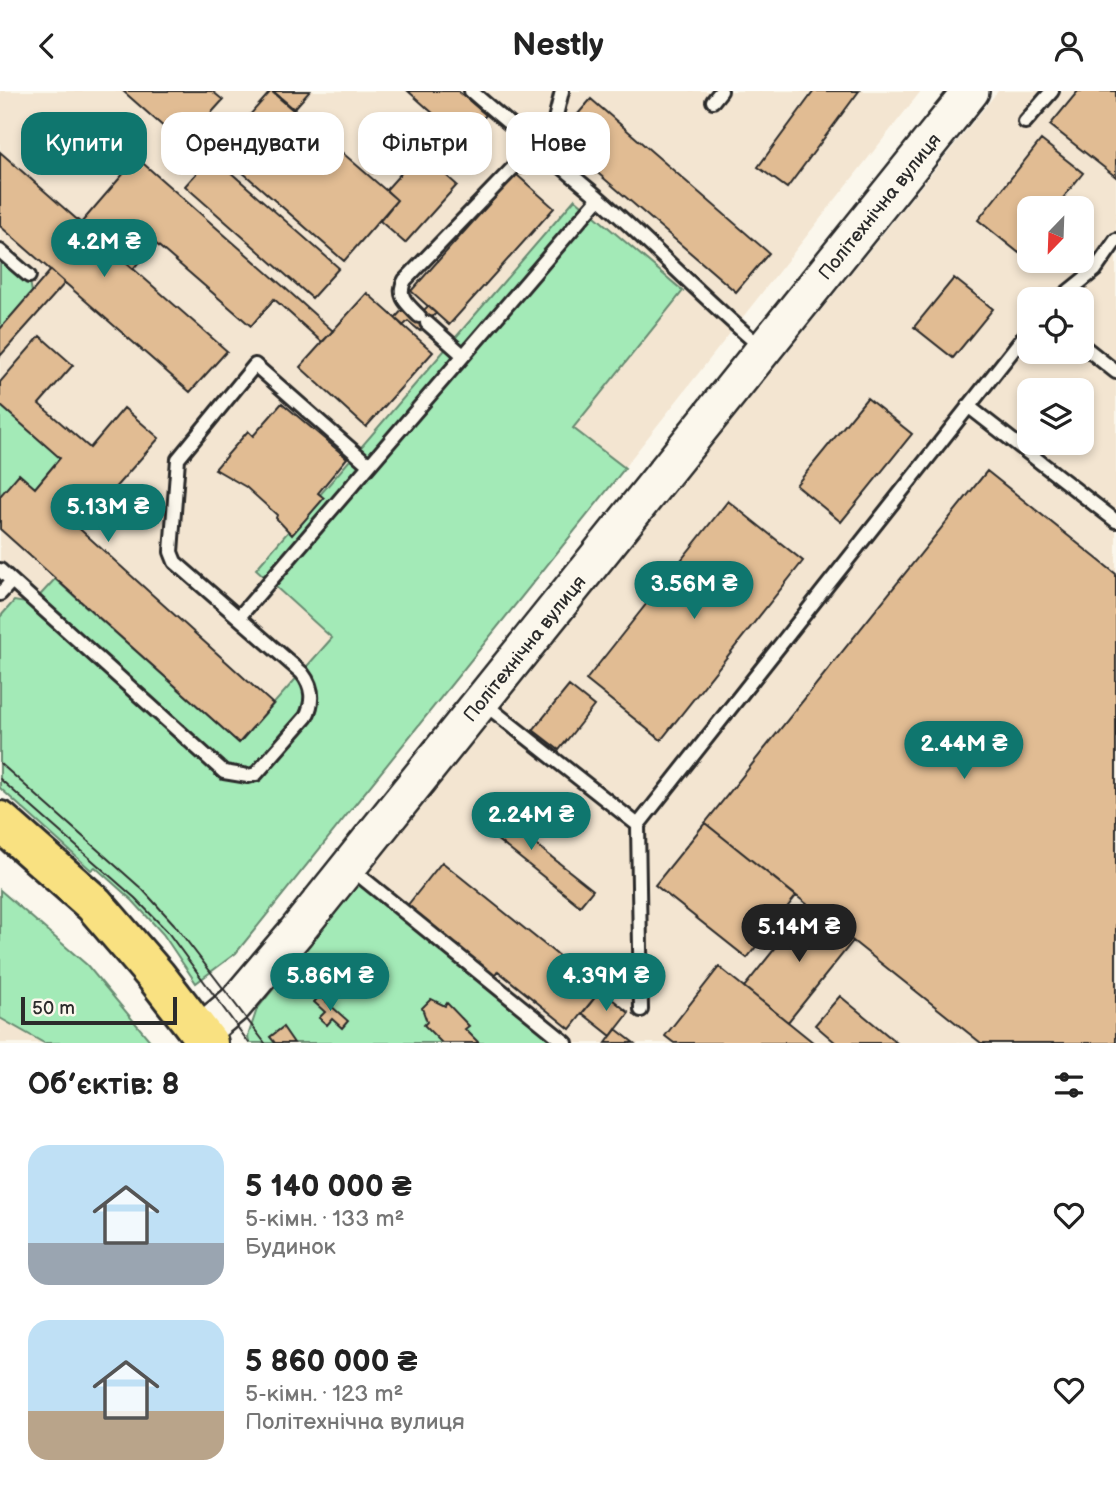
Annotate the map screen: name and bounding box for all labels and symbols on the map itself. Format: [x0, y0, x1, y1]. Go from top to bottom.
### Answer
street label: Політехнічна вулиця [814, 129, 946, 285]
north arrow [1017, 196, 1094, 273]
pin: 4.2M ₴ [47, 219, 161, 279]
pin: 5.13M ₴ [43, 484, 173, 544]
pin: 3.56M ₴ [629, 561, 759, 621]
street label: Політехнічна вулиця [459, 571, 591, 727]
pin: 2.44M ₴ [899, 721, 1029, 781]
pin: 2.24M ₴ [466, 793, 596, 852]
pin: 5.14M ₴ [734, 905, 864, 964]
pin: 5.86M ₴ [265, 953, 395, 1013]
pin: 4.39M ₴ [541, 953, 671, 1013]
scale bar [21, 994, 177, 1026]

